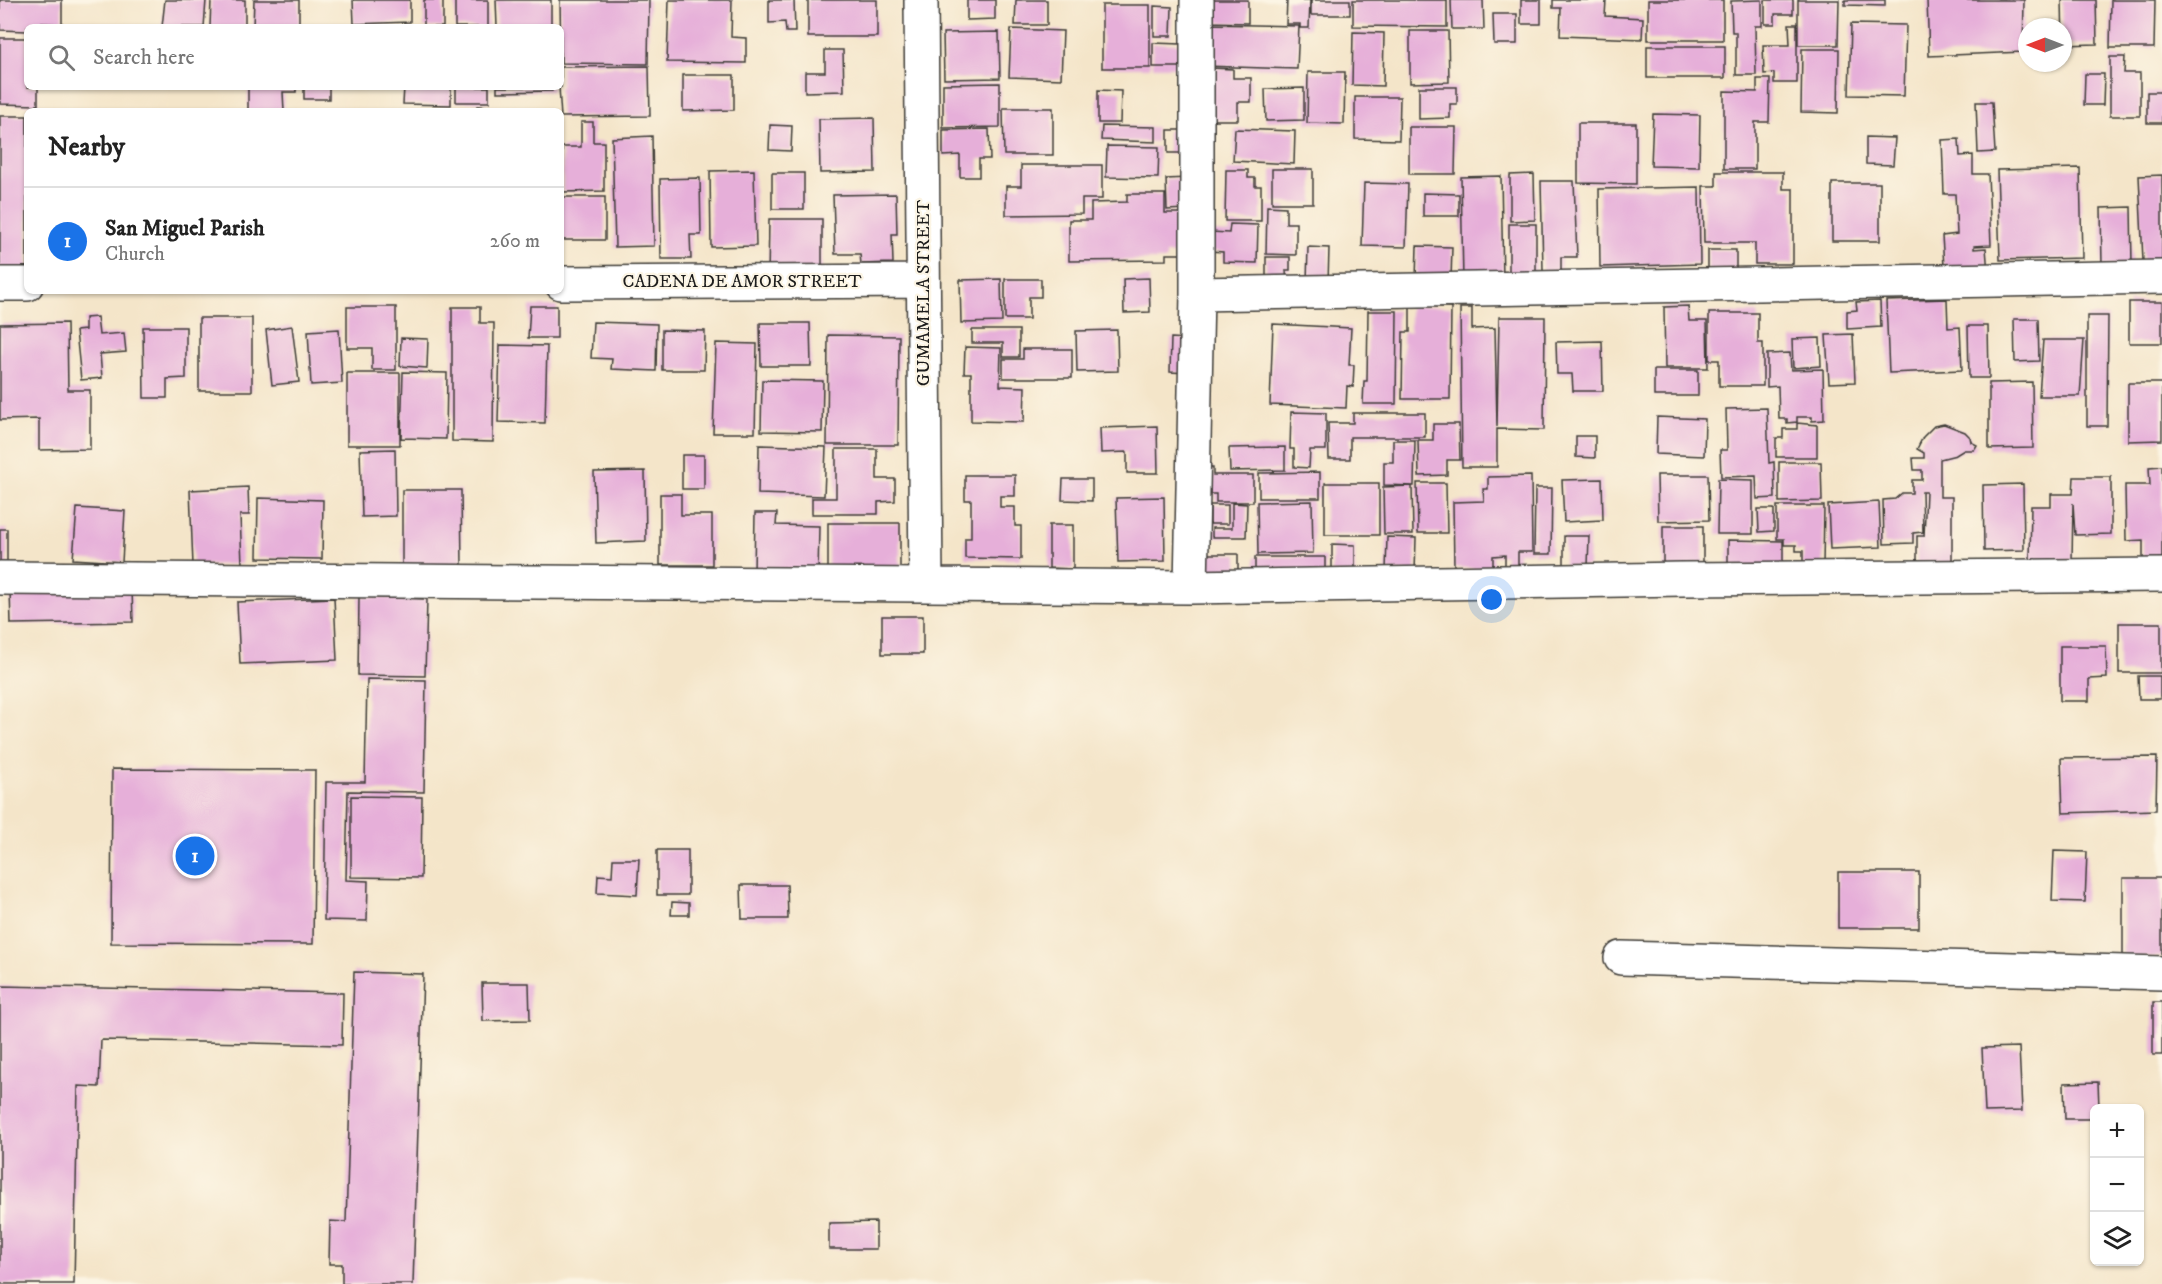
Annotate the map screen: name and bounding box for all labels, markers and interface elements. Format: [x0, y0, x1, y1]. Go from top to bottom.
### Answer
north arrow [2018, 18, 2072, 72]
search box [24, 24, 564, 90]
icon: search [45, 41, 78, 74]
text: Search here [93, 44, 195, 71]
text: Nearby [48, 131, 125, 164]
street label: GUMAMELA STREET [913, 199, 935, 386]
text: San Miguel Parish [105, 215, 265, 242]
text: 1 [64, 229, 71, 254]
text: 260 m [490, 229, 540, 254]
text: Church [105, 242, 165, 267]
street label: CADENA DE AMOR STREET [622, 271, 862, 293]
your location [1477, 585, 1506, 614]
pin: 1 [176, 834, 214, 878]
map controls [2090, 1104, 2144, 1266]
button: + [2090, 1104, 2144, 1158]
button: − [2090, 1158, 2144, 1212]
button: layers [2090, 1212, 2144, 1266]

